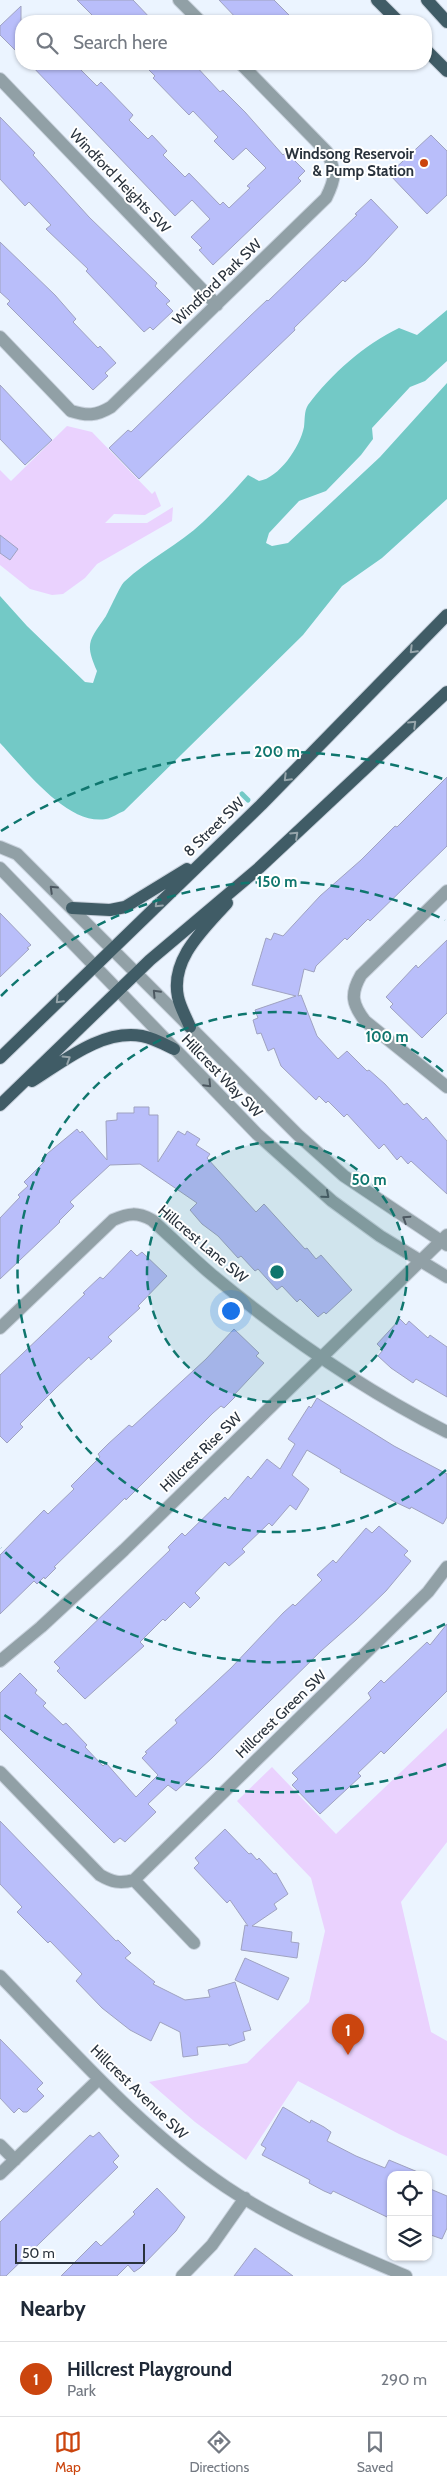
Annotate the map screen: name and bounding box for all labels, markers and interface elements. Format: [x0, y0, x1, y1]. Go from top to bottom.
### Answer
search box [15, 15, 432, 70]
icon: search [33, 29, 61, 57]
text: Search here [73, 31, 167, 54]
street label: Windford Heights SW [66, 125, 175, 237]
place label: Windsong Reservoir & Pump Station [285, 145, 414, 180]
marker: Windsong Reservoir & Pump Station [418, 157, 430, 169]
street label: Windford Park SW [169, 234, 266, 329]
one-way arrow [410, 644, 419, 653]
one-way arrow [408, 721, 417, 730]
text: 200 m [254, 743, 300, 761]
one-way arrow [284, 773, 293, 782]
street label: 8 Street SW [180, 793, 249, 860]
one-way arrow [289, 832, 298, 841]
text: 150 m [257, 873, 297, 891]
one-way arrow [49, 886, 58, 895]
one-way arrow [155, 898, 164, 907]
one-way arrow [153, 990, 162, 999]
one-way arrow [56, 994, 65, 1003]
text: 100 m [365, 1028, 409, 1046]
street label: Hillcrest Way SW [178, 1031, 267, 1122]
one-way arrow [62, 1056, 71, 1065]
one-way arrow [202, 1079, 211, 1088]
text: 50 m [351, 1171, 387, 1189]
one-way arrow [321, 1190, 330, 1199]
street label: Hillcrest Lane SW [155, 1201, 252, 1287]
one-way arrow [402, 1215, 411, 1225]
centre of rings [268, 1263, 286, 1281]
your location [218, 1298, 244, 1324]
street label: Hillcrest Rise SW [156, 1408, 246, 1496]
street label: Hillcrest Green SW [232, 1666, 331, 1762]
pin: 1 [332, 2014, 364, 2055]
street label: Hillcrest Avenue SW [87, 2041, 192, 2144]
map controls [387, 2171, 432, 2261]
button: locate [387, 2171, 432, 2216]
button: layers [387, 2216, 432, 2261]
scale bar [15, 2241, 145, 2264]
text: 50 m [22, 2244, 55, 2262]
text: Nearby [20, 2296, 86, 2321]
text: Hillcrest Playground [67, 2358, 232, 2381]
text: 1 [33, 2370, 39, 2389]
text: 290 m [381, 2370, 427, 2389]
text: Park [67, 2381, 96, 2400]
tab: Map [54, 2428, 82, 2476]
tab: Directions [189, 2428, 249, 2476]
tab: Saved [357, 2428, 393, 2476]

